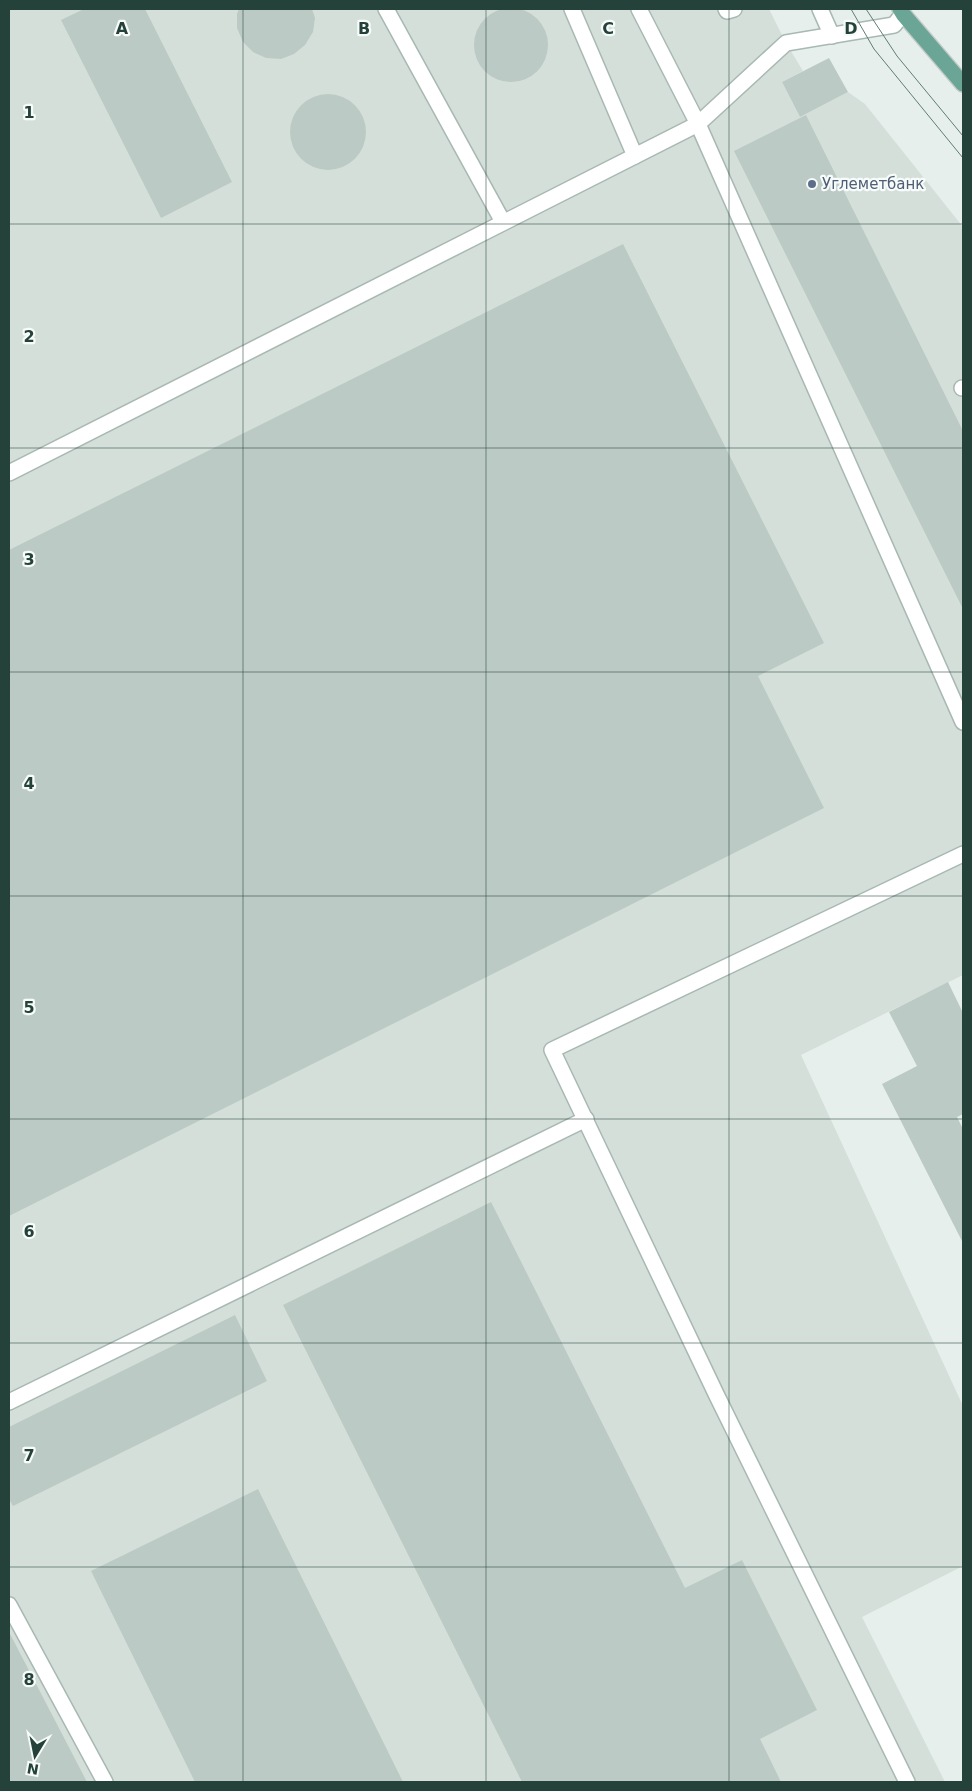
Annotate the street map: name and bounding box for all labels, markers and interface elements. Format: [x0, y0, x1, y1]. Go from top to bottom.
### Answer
text: A [116, 19, 129, 38]
text: B [358, 19, 370, 38]
text: C [602, 19, 614, 38]
text: D [844, 19, 858, 38]
text: 1 [23, 103, 35, 122]
place label: Углеметбанк [822, 175, 924, 193]
marker: Углеметбанк [806, 178, 818, 190]
text: 2 [23, 327, 35, 346]
text: 3 [23, 550, 35, 569]
text: 4 [23, 774, 35, 793]
text: 5 [23, 998, 35, 1017]
text: 6 [23, 1222, 35, 1241]
text: 7 [23, 1446, 35, 1465]
text: 8 [23, 1670, 35, 1689]
north arrow [10, 1731, 60, 1781]
text: N [26, 1760, 40, 1778]

